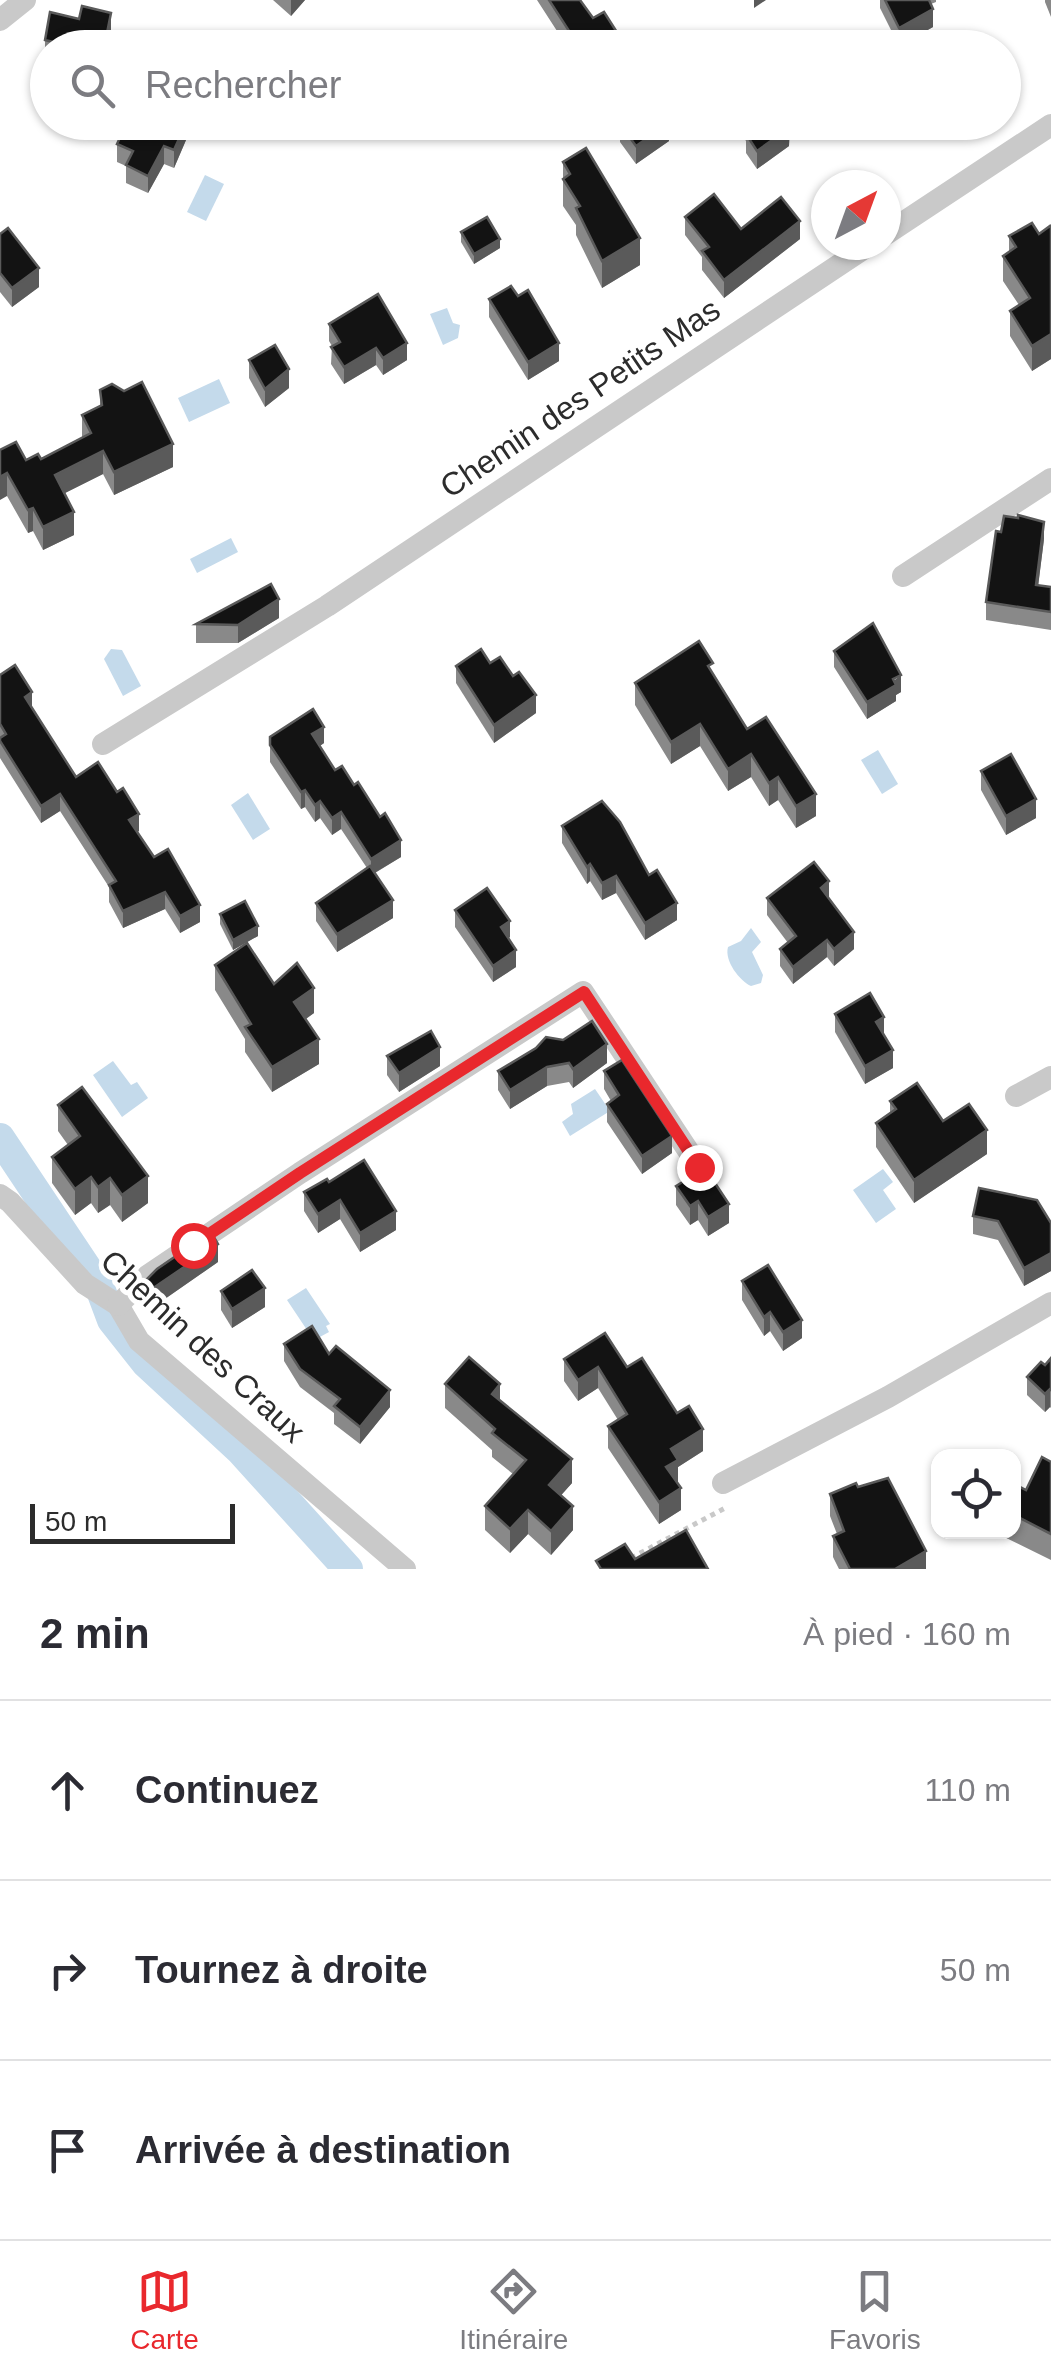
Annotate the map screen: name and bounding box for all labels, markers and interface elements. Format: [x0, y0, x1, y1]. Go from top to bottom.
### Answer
search box [30, 30, 1021, 140]
icon: search [65, 58, 120, 113]
text: Rechercher [145, 64, 341, 106]
north arrow [811, 170, 901, 260]
street label: Chemin des Petits Mas [434, 291, 726, 505]
route end [677, 1145, 723, 1191]
route start [171, 1223, 217, 1269]
street label: Chemin des Craux [94, 1242, 312, 1450]
map controls [931, 1449, 1021, 1539]
button: locate [931, 1449, 1021, 1539]
scale bar [30, 1499, 235, 1544]
text: 50 m [45, 1506, 107, 1537]
text: 2 min [40, 1610, 150, 1657]
text: À pied · 160 m [803, 1616, 1011, 1652]
icon: ahead [40, 1763, 95, 1818]
text: Continuez [135, 1769, 319, 1811]
text: 110 m [924, 1772, 1011, 1808]
icon: right [40, 1943, 95, 1998]
text: Tournez à droite [135, 1949, 428, 1991]
text: 50 m [940, 1952, 1011, 1988]
icon: arrive [40, 2123, 95, 2178]
text: Arrivée à destination [135, 2129, 511, 2171]
tab: Carte [130, 2264, 199, 2356]
tab: Itinéraire [459, 2264, 568, 2356]
tab: Favoris [829, 2264, 921, 2356]

